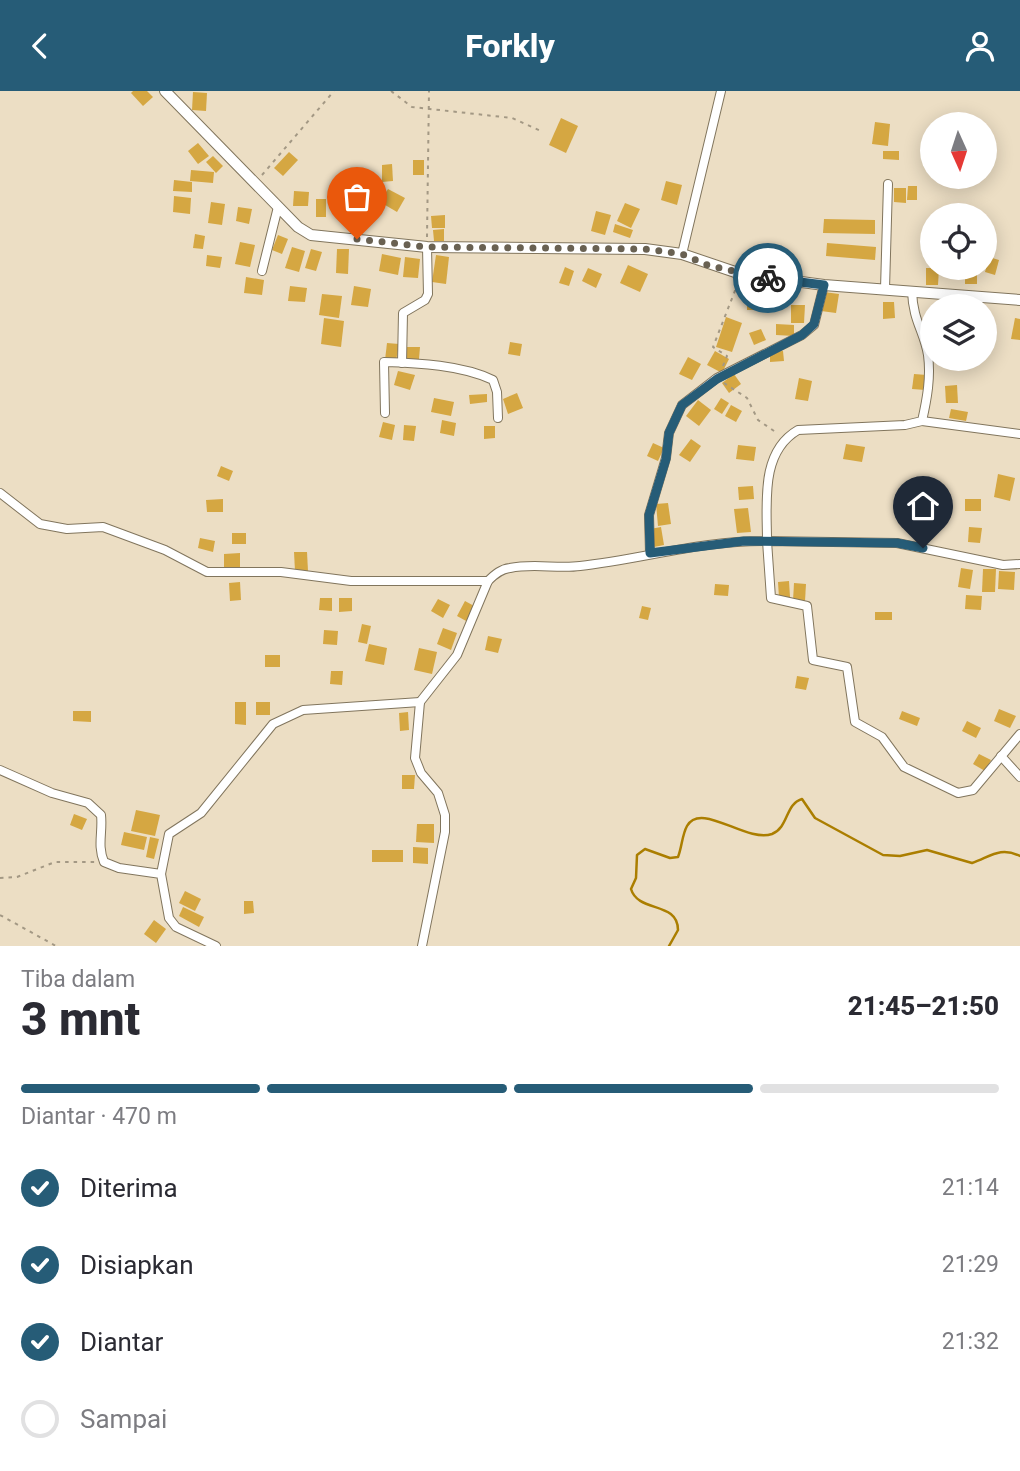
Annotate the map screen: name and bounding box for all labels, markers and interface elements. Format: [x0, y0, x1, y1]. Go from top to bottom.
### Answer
icon: back [21, 27, 59, 65]
text: Forkly [465, 27, 555, 65]
icon: person [961, 27, 999, 65]
north arrow [920, 112, 998, 189]
map controls [920, 112, 997, 371]
pin [327, 167, 387, 239]
icon: bag [338, 178, 376, 216]
button: locate [920, 203, 997, 280]
courier [733, 243, 803, 313]
icon: bike [749, 259, 787, 297]
button: layers [920, 294, 997, 371]
pin [893, 476, 953, 548]
icon: home [904, 487, 942, 525]
text: Tiba dalam [21, 966, 135, 993]
text: 21:45–21:50 [848, 991, 999, 1021]
text: 3 mnt [21, 992, 140, 1046]
text: Diantar · 470 m [21, 1103, 177, 1130]
icon: check [21, 1169, 59, 1207]
text: Diterima [80, 1173, 178, 1203]
text: 21:14 [942, 1174, 999, 1201]
icon: check [21, 1246, 59, 1284]
text: Disiapkan [80, 1250, 194, 1280]
text: 21:29 [942, 1251, 999, 1278]
icon: check [21, 1323, 59, 1361]
text: Diantar [80, 1327, 163, 1357]
text: 21:32 [942, 1328, 999, 1355]
text: Sampai [80, 1404, 167, 1434]

